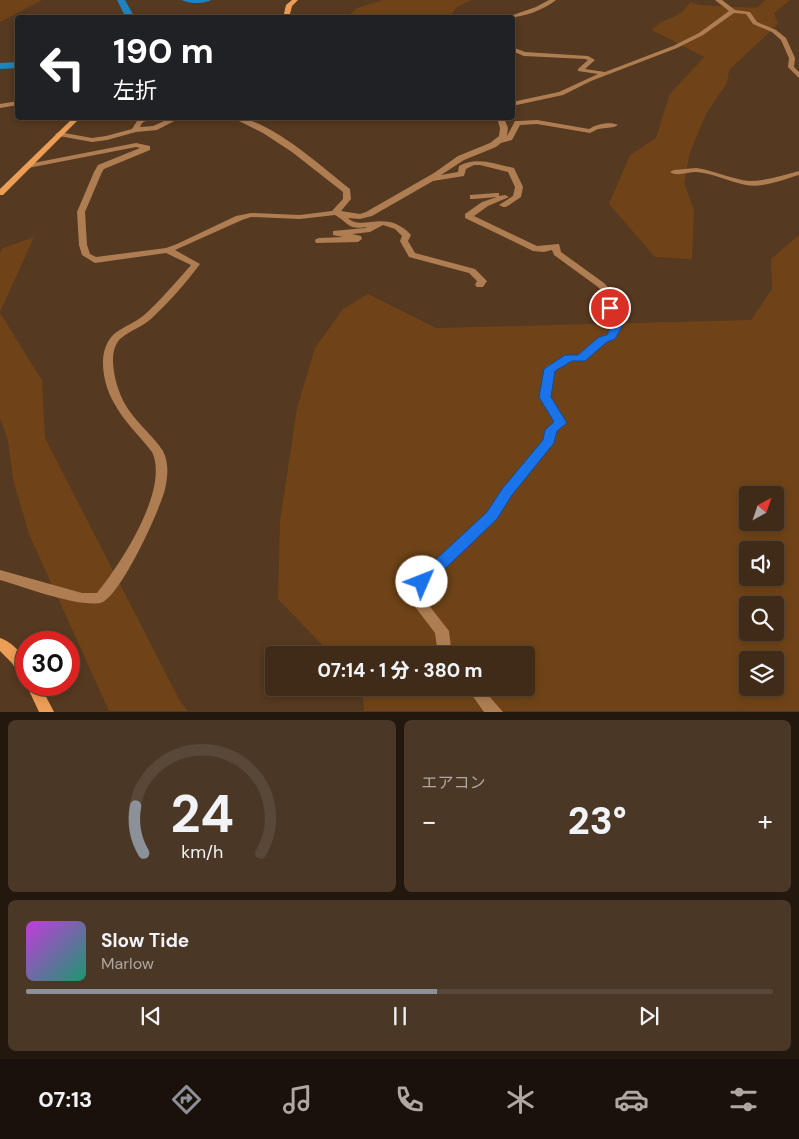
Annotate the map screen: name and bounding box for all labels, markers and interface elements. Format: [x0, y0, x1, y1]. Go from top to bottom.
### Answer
text: 190 m [113, 28, 214, 74]
icon: left [30, 35, 95, 100]
text: 左折 [113, 76, 157, 105]
pin [589, 287, 631, 329]
icon: arrive [596, 294, 624, 322]
north arrow [739, 486, 784, 531]
map controls [739, 486, 784, 696]
button: sound [739, 541, 784, 586]
position arrow [395, 555, 447, 607]
button: search [739, 596, 784, 641]
speed limit sign: 30 [15, 631, 80, 696]
button: layers [739, 651, 784, 696]
text: 07:14 · 1 分 · 380 m [317, 658, 483, 683]
text: エアコン [422, 772, 486, 793]
text: 24 [170, 780, 233, 848]
text: 23° [568, 796, 627, 846]
text: − [422, 803, 437, 840]
text: + [758, 803, 773, 840]
text: km/h [181, 840, 223, 864]
text: Slow Tide [101, 928, 189, 953]
text: Marlow [101, 953, 154, 974]
icon: previous [137, 1002, 165, 1030]
icon: pause [386, 1002, 414, 1030]
icon: next [635, 1002, 663, 1030]
icon: directions [169, 1082, 204, 1117]
icon: music [280, 1082, 315, 1117]
icon: phone [392, 1082, 427, 1117]
icon: climate [503, 1082, 538, 1117]
icon: car [614, 1082, 649, 1117]
icon: filters [726, 1082, 761, 1117]
text: 07:13 [38, 1085, 92, 1114]

